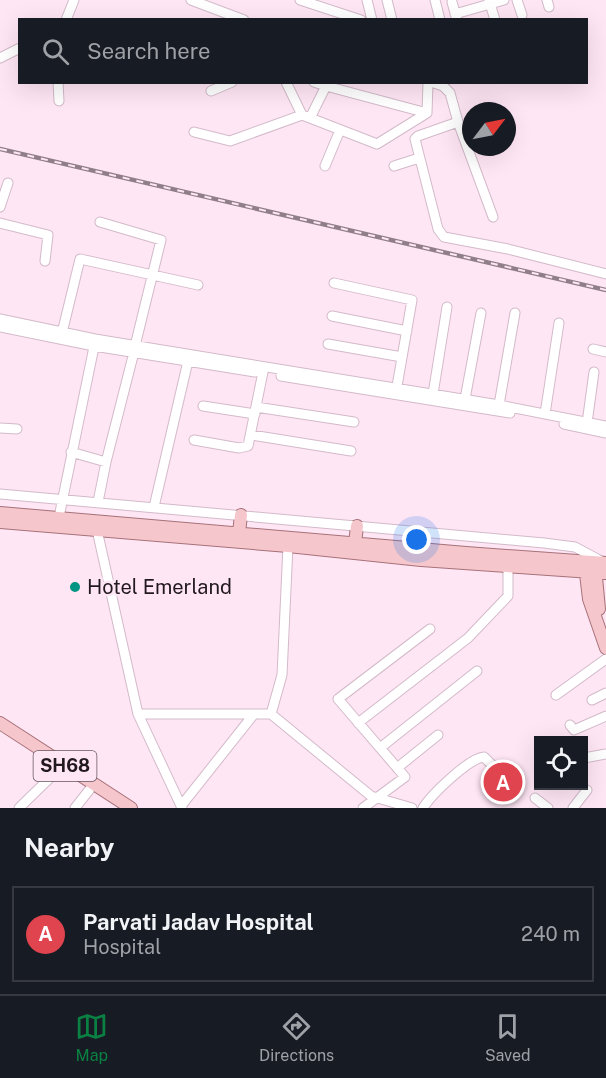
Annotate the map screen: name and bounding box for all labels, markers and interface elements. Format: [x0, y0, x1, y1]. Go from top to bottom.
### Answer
search box [18, 18, 588, 84]
icon: search [39, 35, 72, 68]
text: Search here [87, 38, 211, 64]
north arrow [462, 102, 516, 156]
your location [402, 525, 431, 554]
place label: Hotel Emerland [87, 575, 232, 599]
marker: Hotel Emerland [68, 580, 82, 594]
map controls [534, 736, 588, 790]
button: locate [534, 736, 588, 790]
road number: SH68 [34, 751, 97, 781]
pin: A [484, 760, 522, 804]
text: Nearby [24, 832, 114, 863]
text: Parvati Jadav Hospital [83, 909, 314, 935]
text: A [38, 922, 53, 946]
text: 240 m [521, 922, 580, 946]
text: Hospital [83, 935, 161, 959]
tab: Map [75, 1010, 108, 1065]
tab: Directions [259, 1010, 334, 1065]
tab: Saved [485, 1010, 531, 1065]

